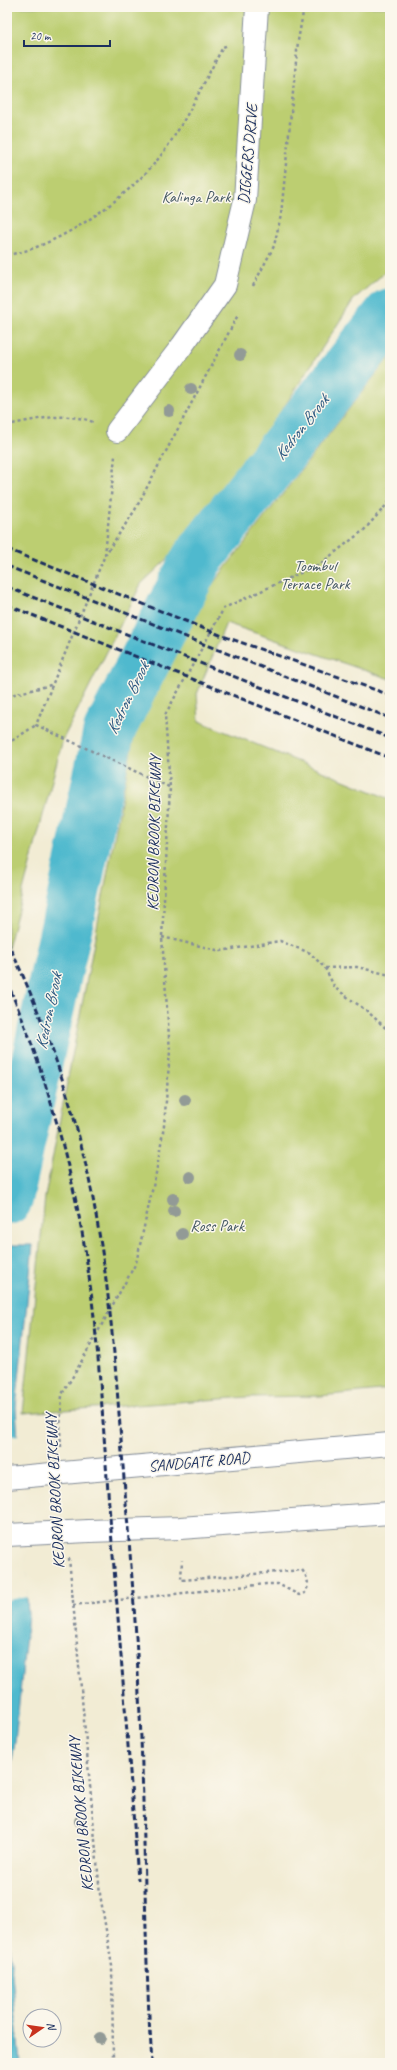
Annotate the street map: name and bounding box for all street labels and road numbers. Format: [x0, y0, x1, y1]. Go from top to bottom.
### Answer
street label: DIGGERS DRIVE [234, 101, 263, 205]
street label: KEDRON BROOK BIKEWAY [143, 752, 165, 911]
street label: KEDRON BROOK BIKEWAY [41, 1410, 69, 1569]
street label: SANDGATE ROAD [148, 1447, 252, 1476]
street label: KEDRON BROOK BIKEWAY [64, 1733, 98, 1892]

